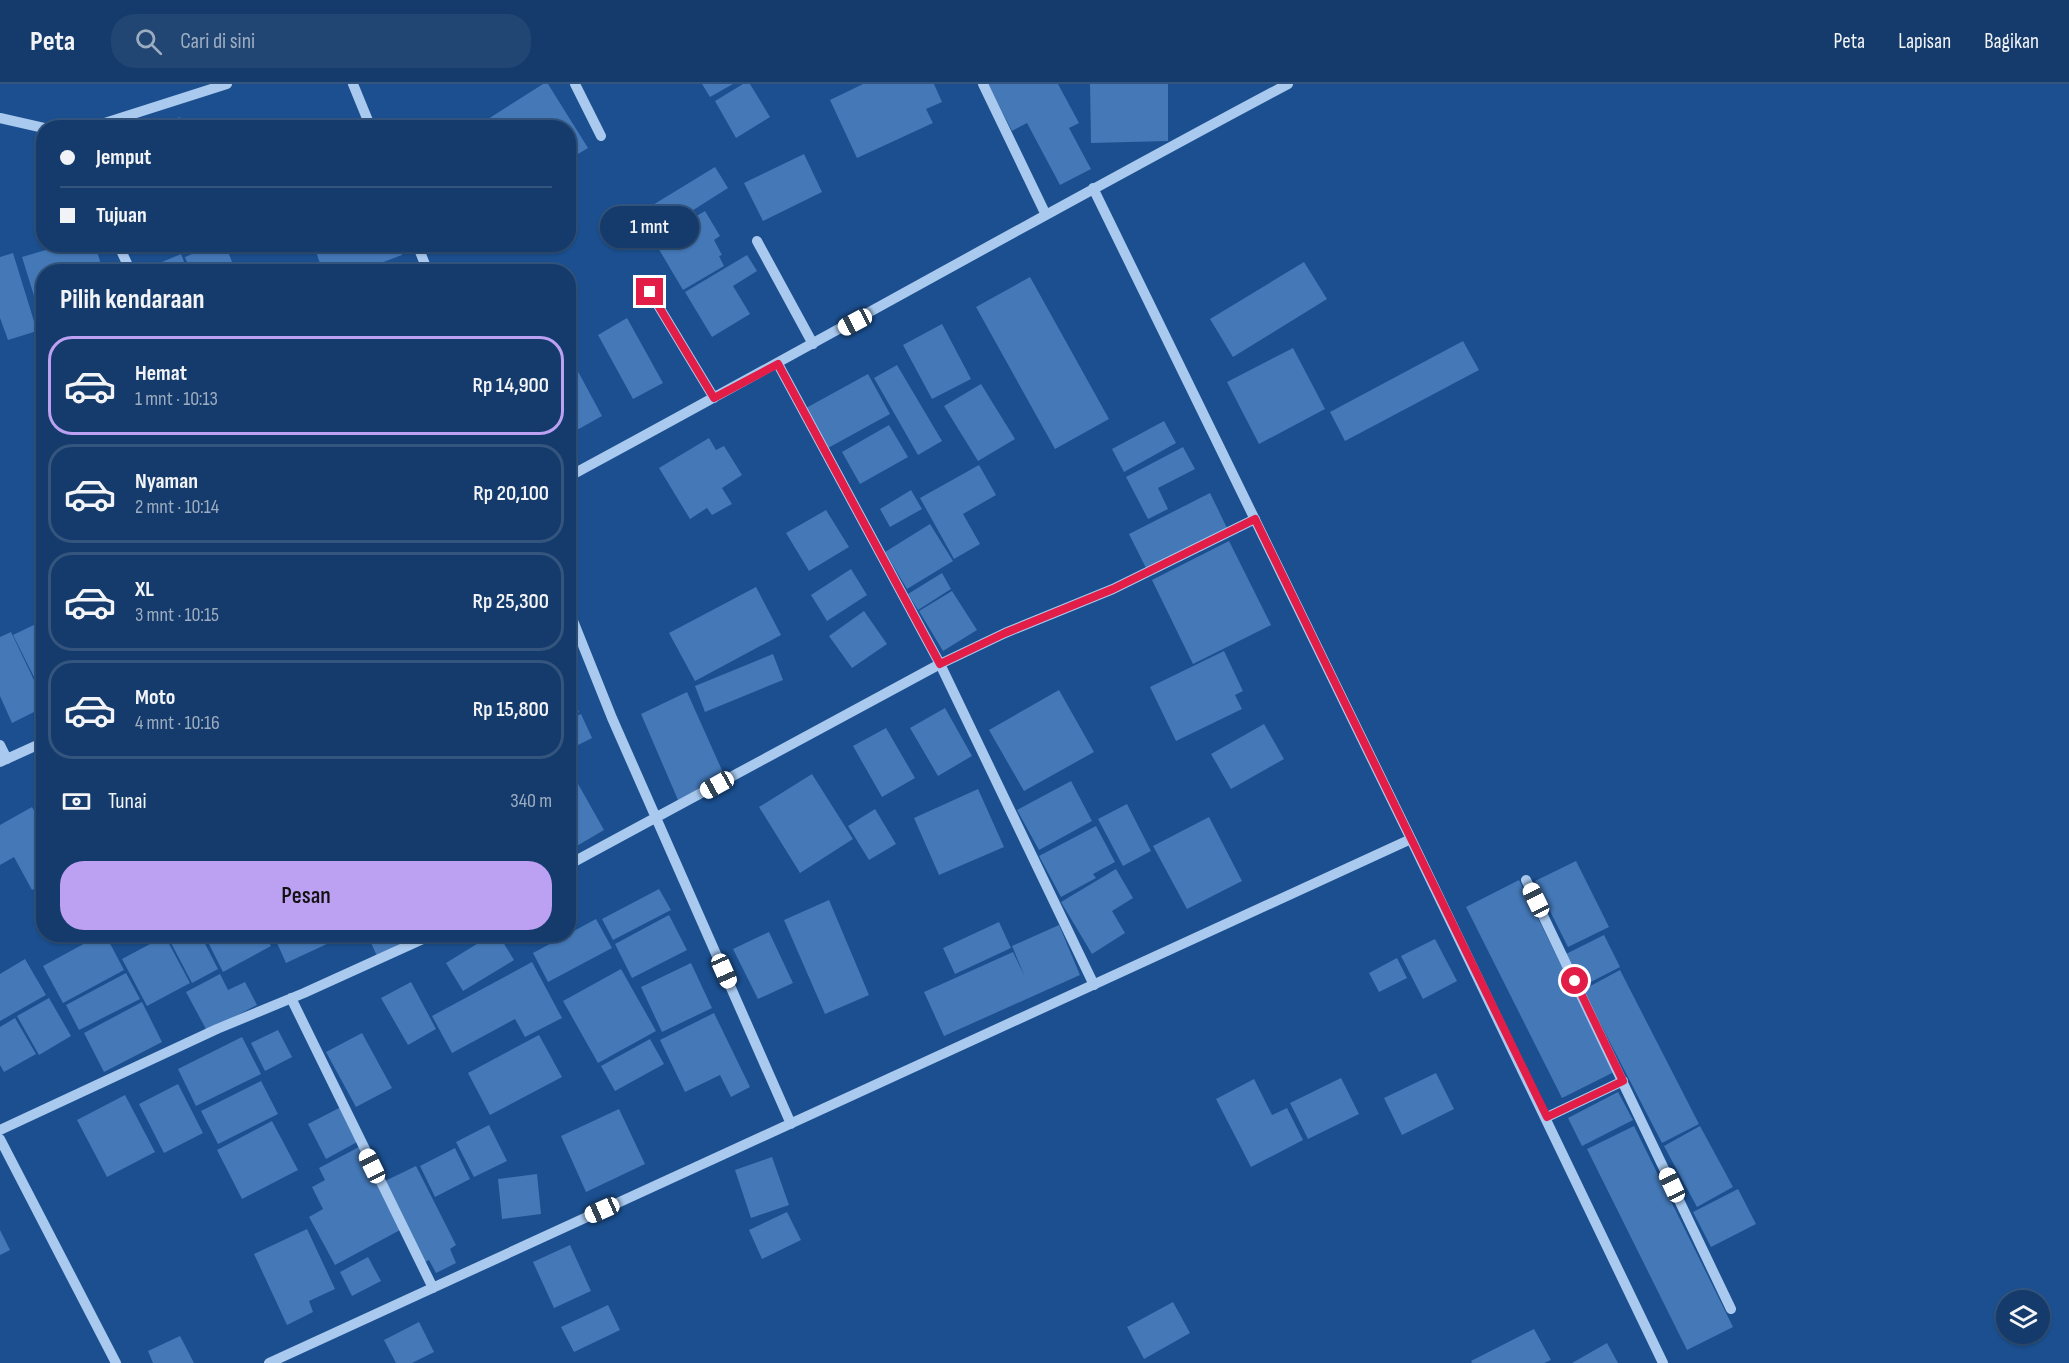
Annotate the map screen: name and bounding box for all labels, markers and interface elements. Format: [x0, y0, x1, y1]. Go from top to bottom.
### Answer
search box [111, 14, 531, 68]
text: Peta [30, 25, 75, 58]
icon: search [132, 25, 165, 58]
text: Cari di sini [180, 28, 255, 55]
text: Peta [1834, 29, 1865, 54]
text: Lapisan [1898, 29, 1951, 54]
text: Bagikan [1984, 29, 2039, 54]
text: Jemput [96, 144, 151, 171]
text: Tujuan [96, 202, 147, 229]
callout: 1 mnt [600, 205, 700, 247]
text: 1 mnt [630, 215, 669, 239]
route end [636, 278, 663, 305]
text: Pilih kendaraan [60, 284, 205, 316]
car [835, 306, 875, 338]
icon: car [63, 359, 117, 413]
text: Hemat [135, 360, 187, 387]
text: Rp 14,900 [472, 372, 549, 399]
text: 1 mnt · 10:13 [135, 387, 218, 411]
icon: car [63, 467, 117, 521]
text: Nyaman [135, 468, 198, 495]
text: Rp 20,100 [473, 480, 549, 507]
text: 2 mnt · 10:14 [135, 495, 219, 519]
icon: car [63, 575, 117, 629]
text: XL [135, 576, 154, 603]
text: Rp 25,300 [472, 588, 549, 615]
text: 3 mnt · 10:15 [135, 603, 219, 627]
icon: car [63, 683, 117, 737]
text: Moto [135, 684, 175, 711]
text: Rp 15,800 [473, 696, 549, 723]
text: 4 mnt · 10:16 [135, 711, 220, 735]
car [697, 768, 737, 802]
icon: cash [60, 785, 93, 818]
text: Tunai [108, 788, 147, 815]
text: 340 m [510, 789, 552, 813]
button: Pesan [60, 861, 552, 930]
car [1520, 880, 1552, 920]
car [708, 951, 740, 991]
route start [1561, 967, 1588, 994]
car [356, 1146, 388, 1186]
car [1656, 1165, 1688, 1205]
car [582, 1194, 622, 1226]
map controls [1996, 1290, 2050, 1344]
button: layers [1996, 1290, 2050, 1344]

